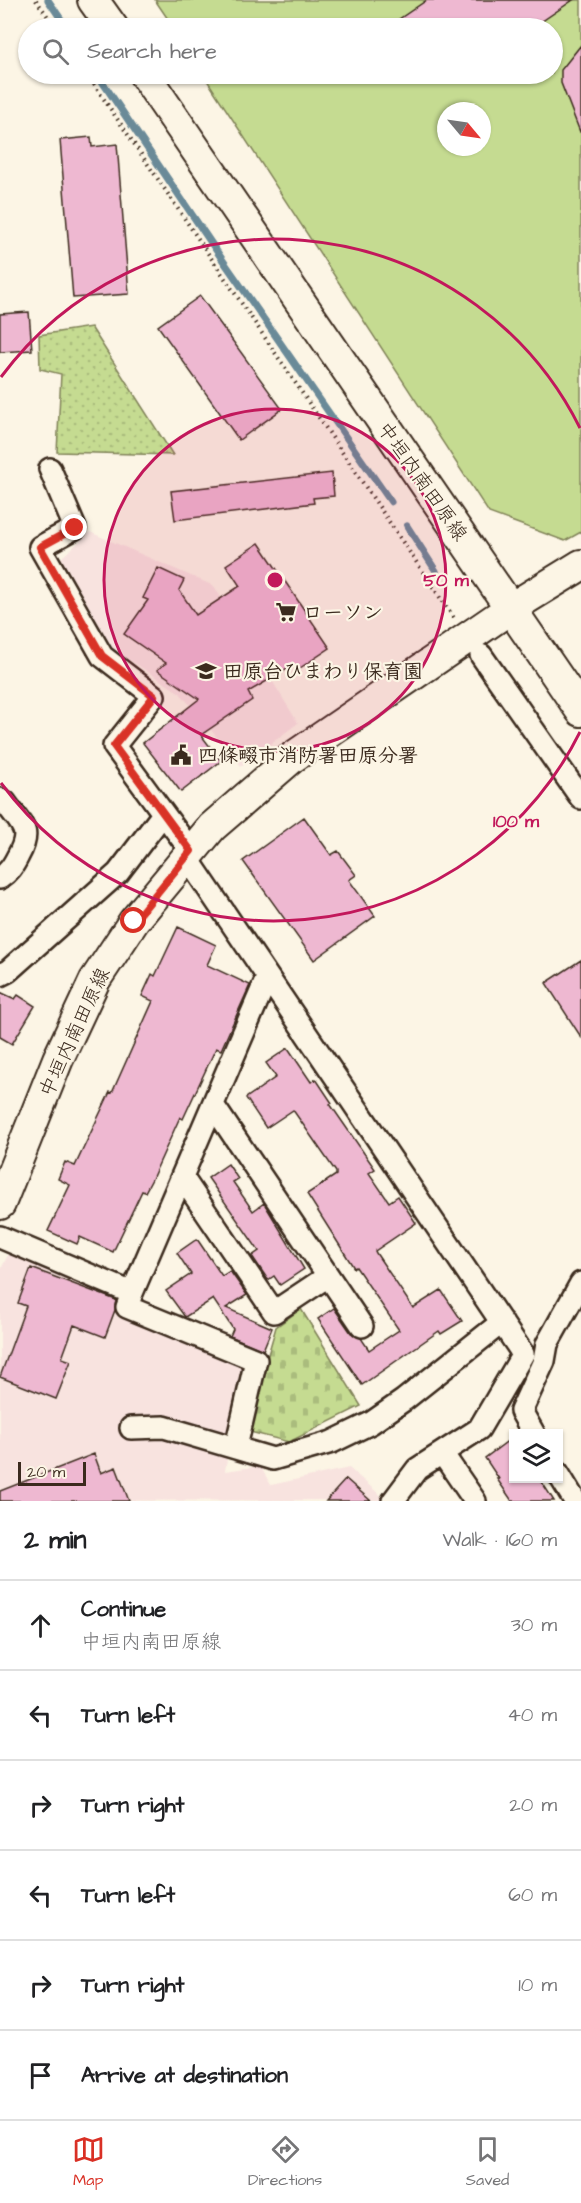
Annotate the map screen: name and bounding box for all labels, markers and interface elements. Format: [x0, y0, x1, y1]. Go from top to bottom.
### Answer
search box [18, 18, 563, 84]
icon: search [39, 35, 72, 68]
text: Search here [87, 36, 217, 67]
north arrow [437, 102, 491, 156]
street label: 中垣内南田原線 [371, 416, 474, 547]
route end [61, 514, 87, 540]
text: 50 m [423, 568, 470, 593]
centre of rings [265, 570, 285, 590]
place label: ローソン [303, 599, 383, 627]
supermarket icon: ローソン [274, 600, 298, 624]
place label: 田原台ひまわり保育園 [223, 658, 423, 686]
school or university icon: 田原台ひまわり保育園 [194, 659, 218, 683]
place label: 四條畷市消防署田原分署 [198, 742, 418, 770]
public building icon: 四條畷市消防署田原分署 [169, 743, 193, 767]
text: 100 m [493, 809, 540, 834]
route start [120, 907, 146, 933]
street label: 中垣内南田原線 [33, 963, 117, 1102]
map controls [509, 1429, 563, 1483]
button: layers [509, 1429, 563, 1483]
scale bar [18, 1459, 86, 1486]
text: 20 m [27, 1461, 65, 1483]
text: 2 min [24, 1522, 86, 1558]
text: Walk · 160 m [442, 1526, 557, 1554]
text: Continue [81, 1594, 166, 1625]
icon: ahead [24, 1609, 57, 1642]
text: 30 m [511, 1611, 557, 1639]
text: 中垣内南田原線 [81, 1628, 221, 1656]
icon: left [24, 1699, 57, 1732]
text: Turn left [81, 1700, 175, 1731]
text: 40 m [507, 1701, 557, 1729]
icon: right [24, 1789, 57, 1822]
text: Turn right [81, 1790, 184, 1821]
text: 20 m [509, 1791, 557, 1819]
icon: left [24, 1879, 57, 1912]
text: Turn left [81, 1880, 175, 1911]
text: 60 m [508, 1881, 557, 1909]
icon: right [24, 1969, 57, 2002]
text: Turn right [81, 1970, 184, 2001]
text: 10 m [518, 1971, 557, 1999]
icon: arrive [24, 2059, 57, 2092]
text: Arrive at destination [81, 2060, 288, 2091]
tab: Map [72, 2133, 105, 2191]
tab: Directions [248, 2133, 322, 2191]
tab: Saved [466, 2133, 509, 2191]

